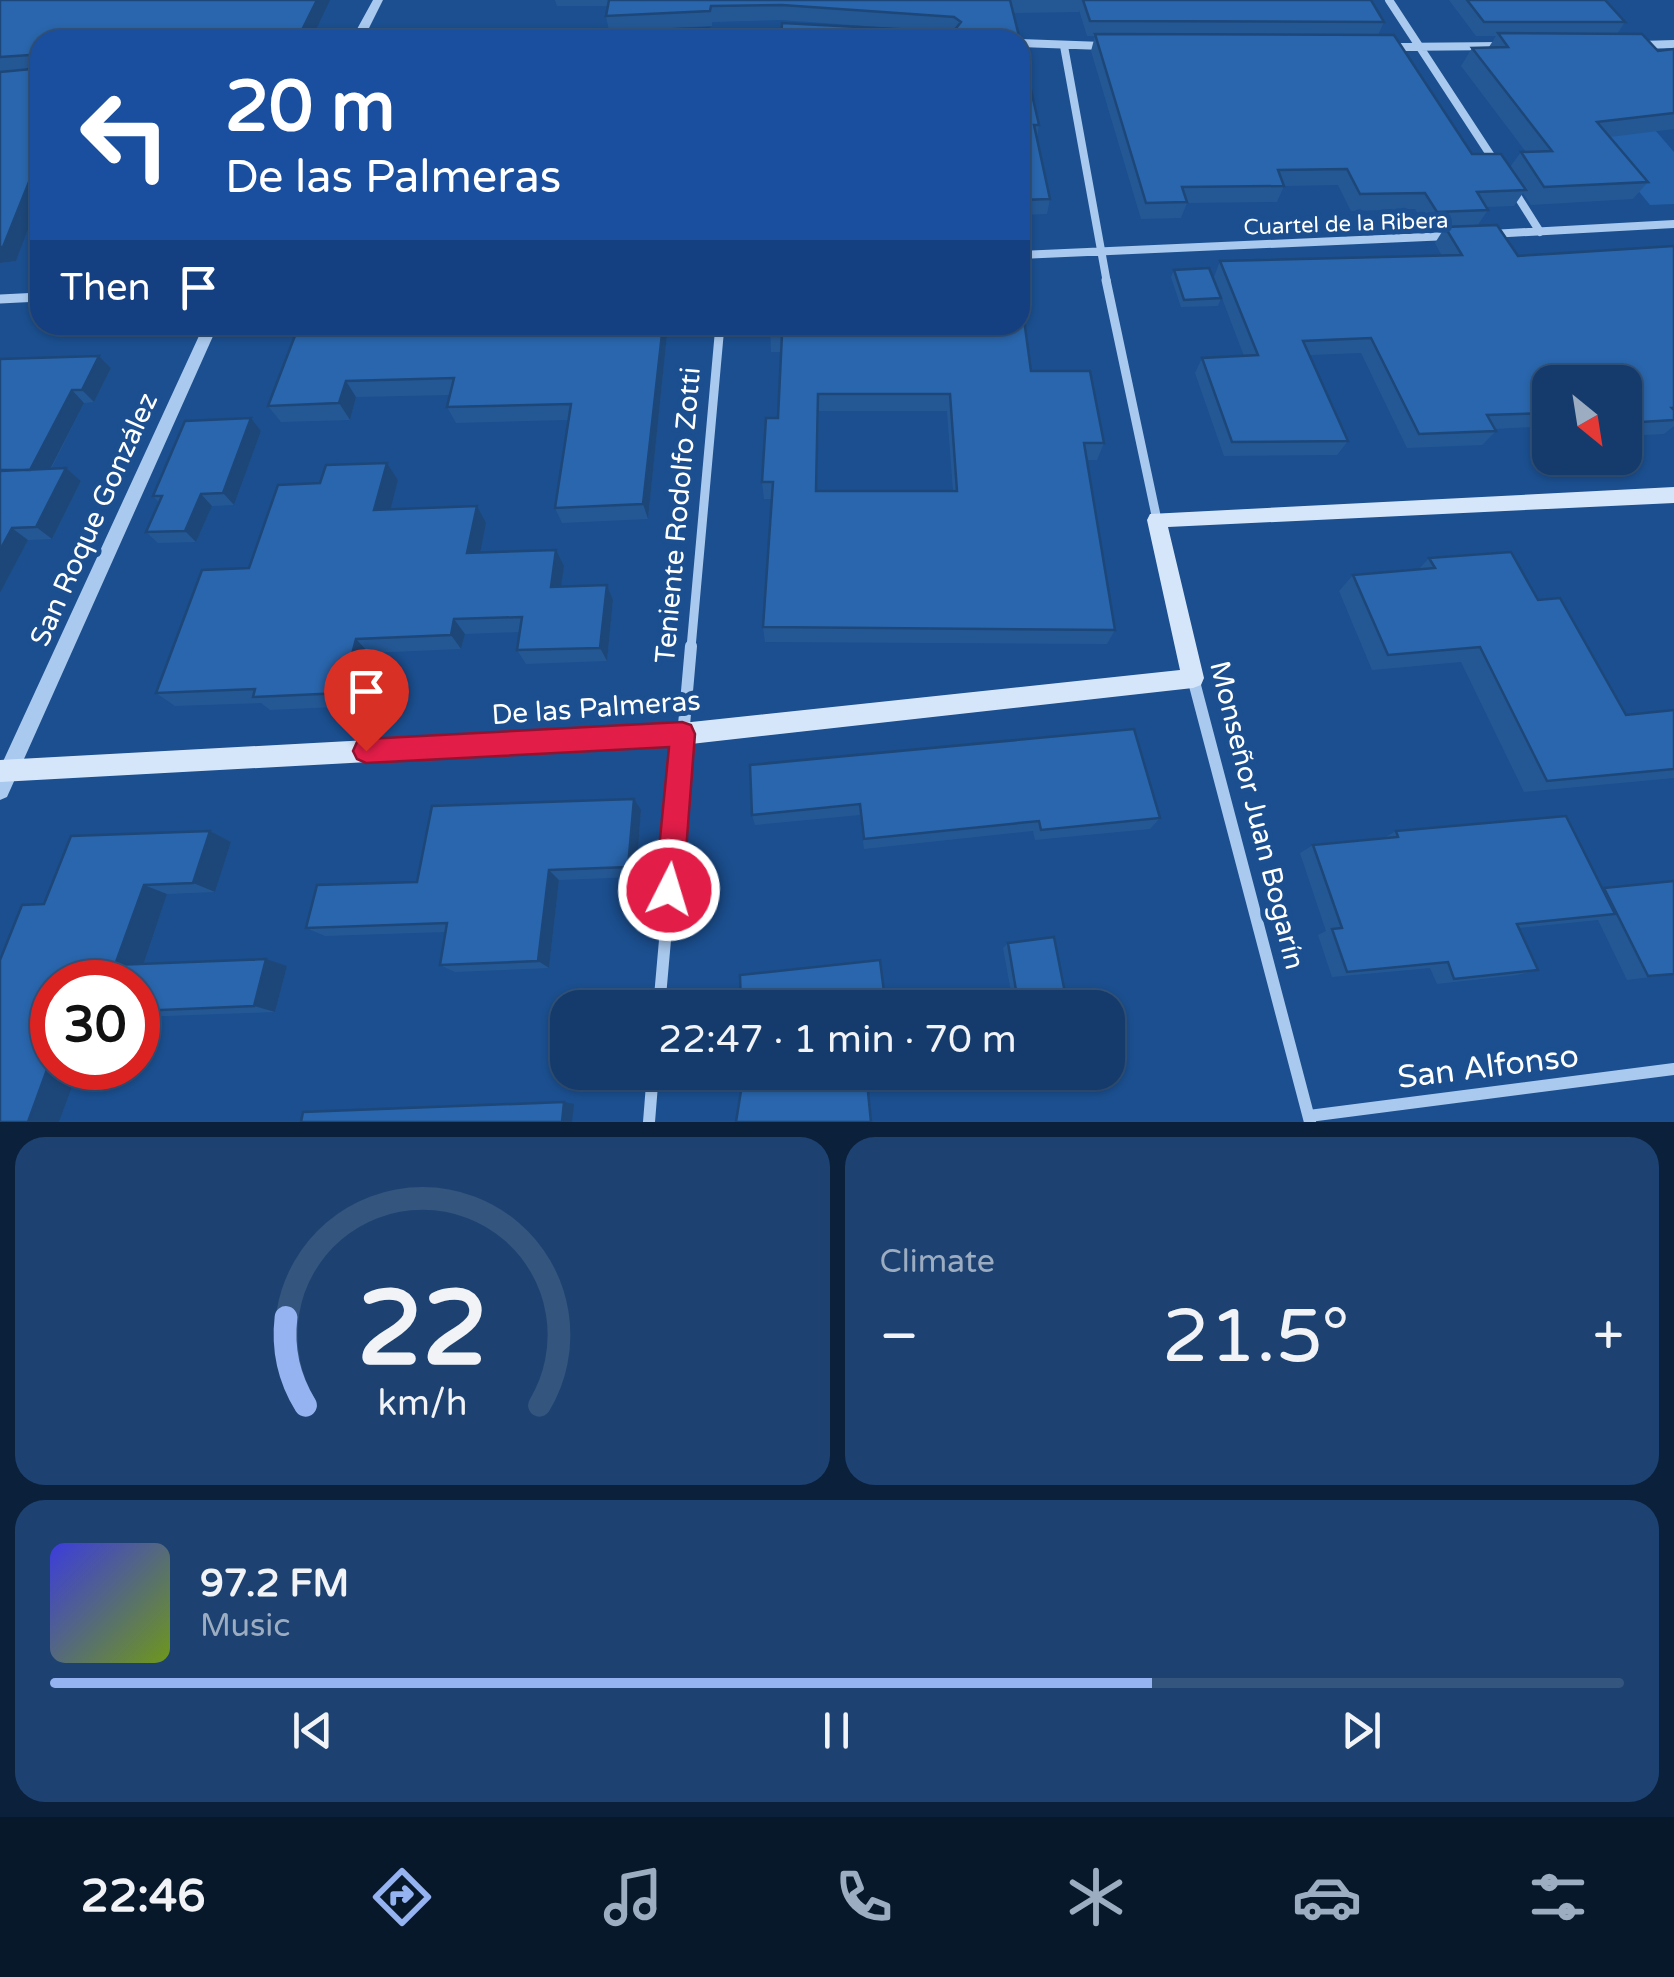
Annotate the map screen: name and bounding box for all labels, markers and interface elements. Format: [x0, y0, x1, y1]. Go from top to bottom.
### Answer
text: 20 m [225, 66, 395, 150]
icon: left [60, 70, 190, 200]
text: De las Palmeras [225, 151, 561, 205]
street label: Cuartel de la Ribera [1243, 207, 1449, 241]
icon: arrive [171, 260, 226, 315]
text: Then [60, 265, 151, 311]
north arrow [1532, 365, 1642, 475]
map controls [1532, 365, 1642, 475]
street label: Teniente Rodolfo Zotti [648, 366, 708, 665]
street label: San Roque González [23, 387, 165, 651]
pin [324, 649, 409, 752]
street label: Monseñor Juan Bogarín [1202, 657, 1312, 973]
icon: arrive [339, 664, 394, 719]
street label: De las Palmeras [490, 684, 702, 732]
position arrow [617, 838, 721, 942]
speed limit sign: 30 [30, 960, 160, 1090]
text: 22:47 · 1 min · 70 m [658, 1017, 1017, 1063]
street label: San Alfonso [1395, 1037, 1581, 1097]
text: Climate [880, 1243, 995, 1281]
text: 22 [357, 1268, 488, 1393]
text: 21.5° [1162, 1292, 1350, 1382]
text: − [880, 1304, 919, 1370]
text: + [1593, 1304, 1624, 1370]
text: km/h [377, 1382, 467, 1425]
text: 97.2 FM [200, 1561, 349, 1607]
text: Music [200, 1607, 290, 1645]
icon: previous [285, 1703, 340, 1758]
icon: pause [809, 1703, 864, 1758]
icon: next [1334, 1703, 1389, 1758]
icon: directions [367, 1862, 437, 1932]
icon: music [598, 1862, 668, 1932]
icon: phone [829, 1862, 899, 1932]
icon: climate [1061, 1862, 1131, 1932]
icon: car [1292, 1862, 1362, 1932]
icon: filters [1523, 1862, 1593, 1932]
text: 22:46 [81, 1870, 205, 1924]

